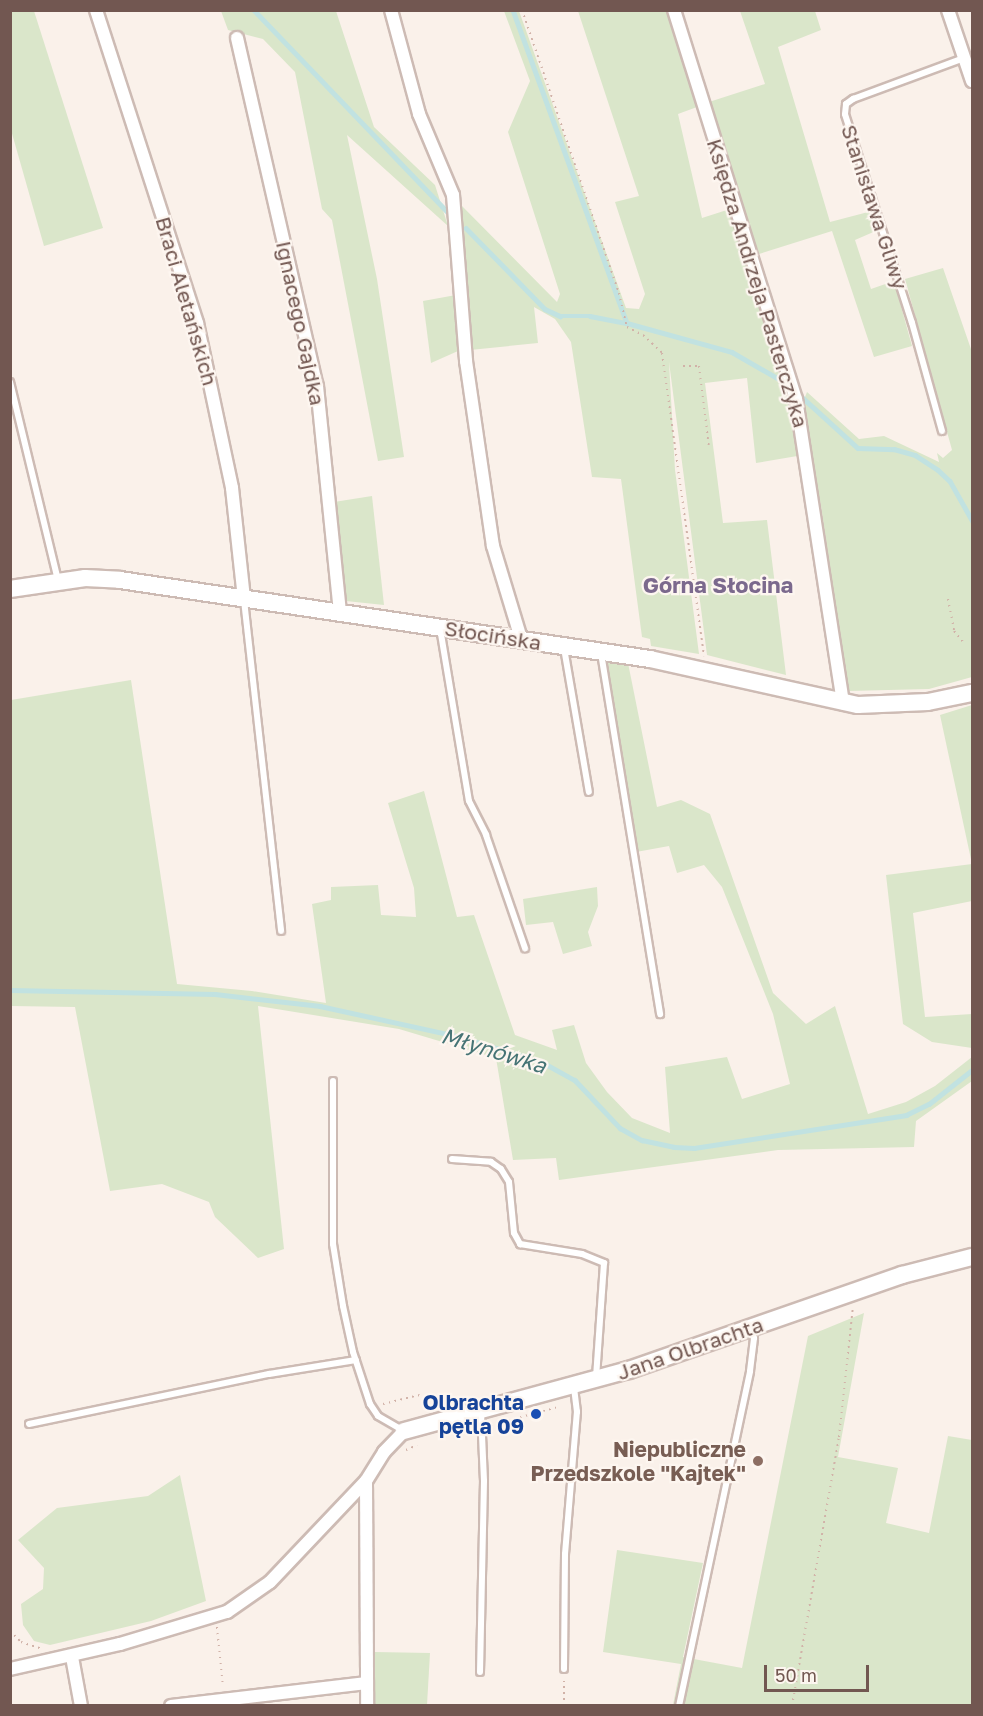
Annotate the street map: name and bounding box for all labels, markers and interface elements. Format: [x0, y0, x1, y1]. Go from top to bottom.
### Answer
street label: Stanisława Gliwy [836, 121, 914, 293]
street label: Księdza Andrzeja Pasterczyka [702, 136, 814, 430]
street label: Braci Aletańskich [151, 214, 223, 388]
street label: Ignacego Gajdka [271, 239, 331, 407]
district label: Górna Słocina [643, 572, 793, 598]
street label: Słocińska [443, 615, 543, 655]
water label: Młynówka [438, 1022, 550, 1078]
street label: Jana Olbrachta [614, 1311, 766, 1385]
place label: Olbrachta pętla 09 [422, 1389, 524, 1439]
marker: Olbrachta pętla 09 [529, 1407, 543, 1421]
place label: Niepubliczne Przedszkole "Kajtek" [531, 1436, 746, 1486]
marker: Niepubliczne Przedszkole "Kajtek" [751, 1454, 765, 1468]
scale bar [767, 1653, 872, 1691]
text: 50 m [775, 1664, 817, 1686]

